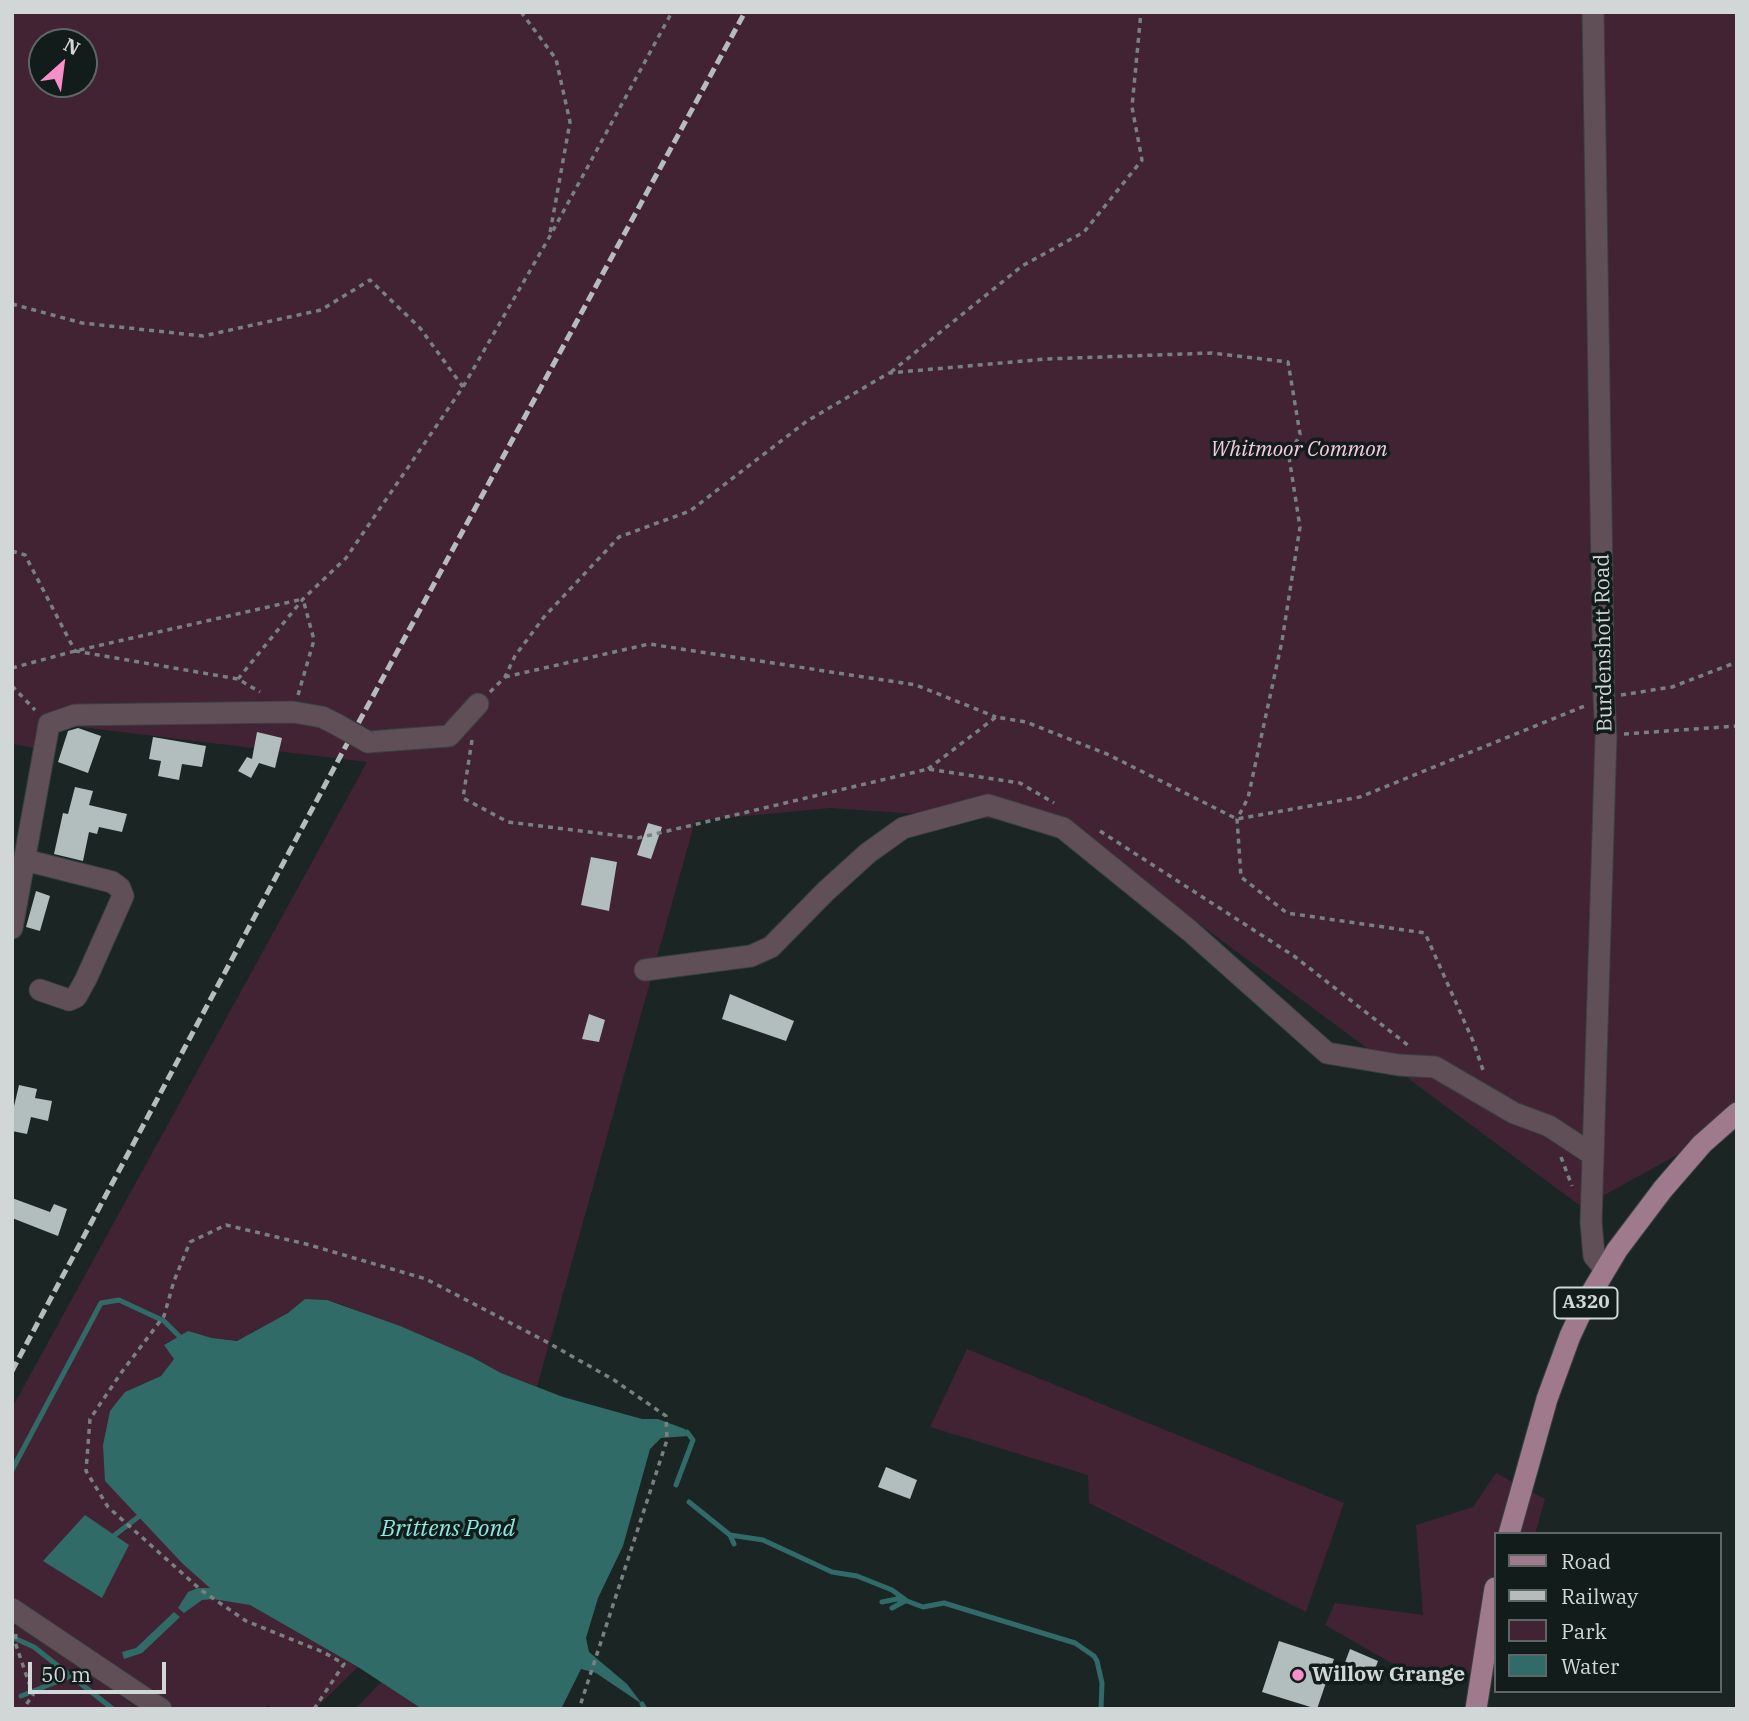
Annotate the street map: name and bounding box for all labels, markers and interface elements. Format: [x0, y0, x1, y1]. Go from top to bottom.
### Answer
north arrow [28, 28, 98, 98]
text: N [60, 32, 84, 60]
park label: Whitmoor Common [1211, 437, 1387, 463]
street label: Burdenshott Road [1590, 554, 1618, 732]
road number: A320 [1554, 1288, 1618, 1318]
water label: Brittens Pond [381, 1515, 515, 1543]
legend [1494, 1532, 1721, 1693]
text: Road [1561, 1547, 1611, 1575]
text: Railway [1561, 1582, 1638, 1610]
text: Park [1561, 1617, 1607, 1645]
scale bar [32, 1648, 170, 1692]
text: Water [1561, 1652, 1619, 1680]
text: 50 m [41, 1660, 91, 1688]
place label: Willow Grange [1312, 1662, 1465, 1688]
marker: Willow Grange [1290, 1667, 1306, 1683]

